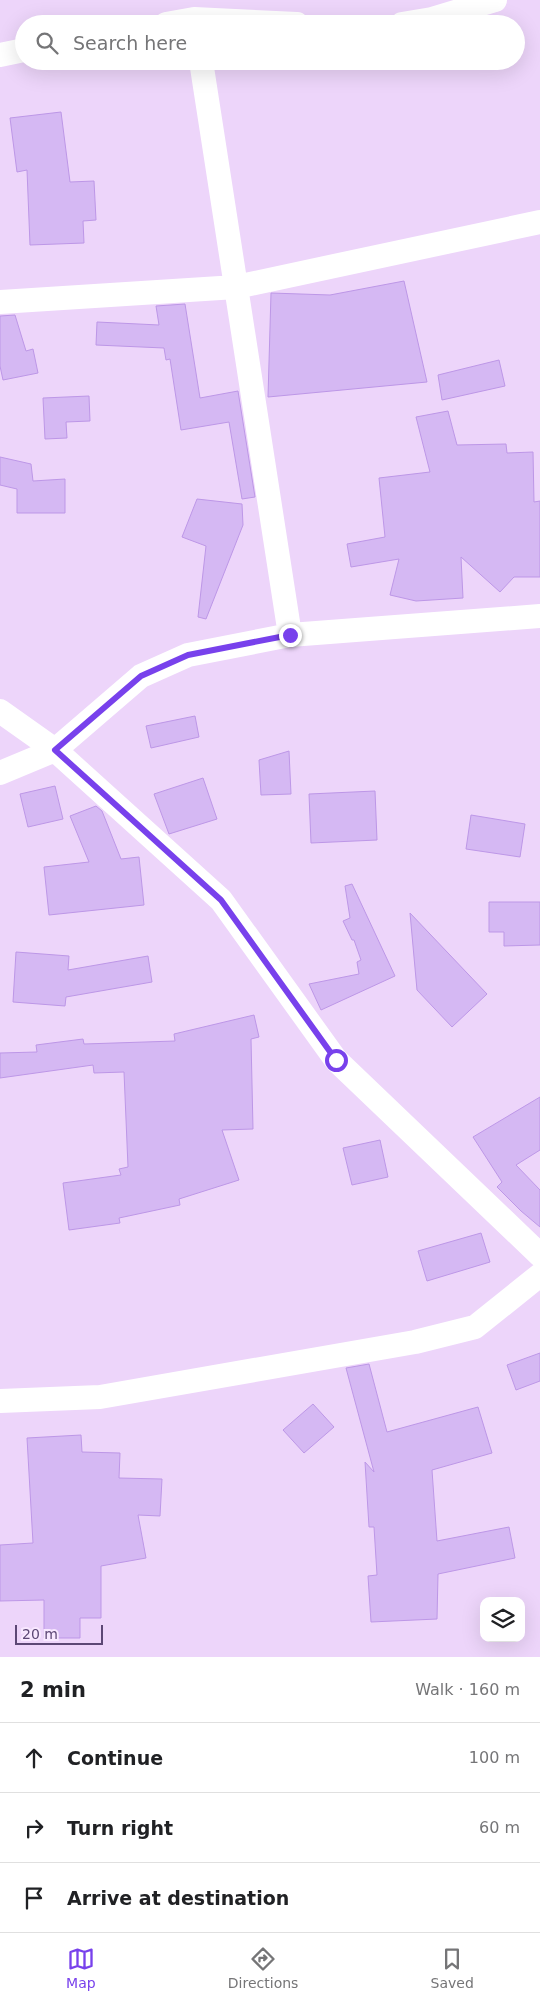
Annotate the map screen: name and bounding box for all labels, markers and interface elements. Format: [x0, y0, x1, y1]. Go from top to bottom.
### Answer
search box [15, 15, 525, 70]
icon: search [33, 29, 61, 57]
text: Search here [73, 32, 187, 54]
route end [279, 624, 302, 647]
route start [325, 1049, 348, 1072]
map controls [480, 1597, 525, 1642]
button: layers [480, 1597, 525, 1642]
scale bar [15, 1622, 102, 1645]
text: 20 m [22, 1626, 58, 1642]
text: 2 min [20, 1678, 86, 1702]
text: Walk · 160 m [415, 1680, 520, 1699]
icon: ahead [20, 1744, 48, 1772]
text: Continue [67, 1747, 163, 1769]
text: 100 m [469, 1748, 520, 1767]
icon: right [20, 1814, 48, 1842]
text: Turn right [67, 1817, 173, 1839]
text: 60 m [479, 1818, 520, 1837]
icon: arrive [20, 1884, 48, 1912]
text: Arrive at destination [67, 1887, 289, 1909]
tab: Map [66, 1945, 96, 1991]
tab: Directions [228, 1945, 298, 1991]
tab: Saved [431, 1945, 474, 1991]

